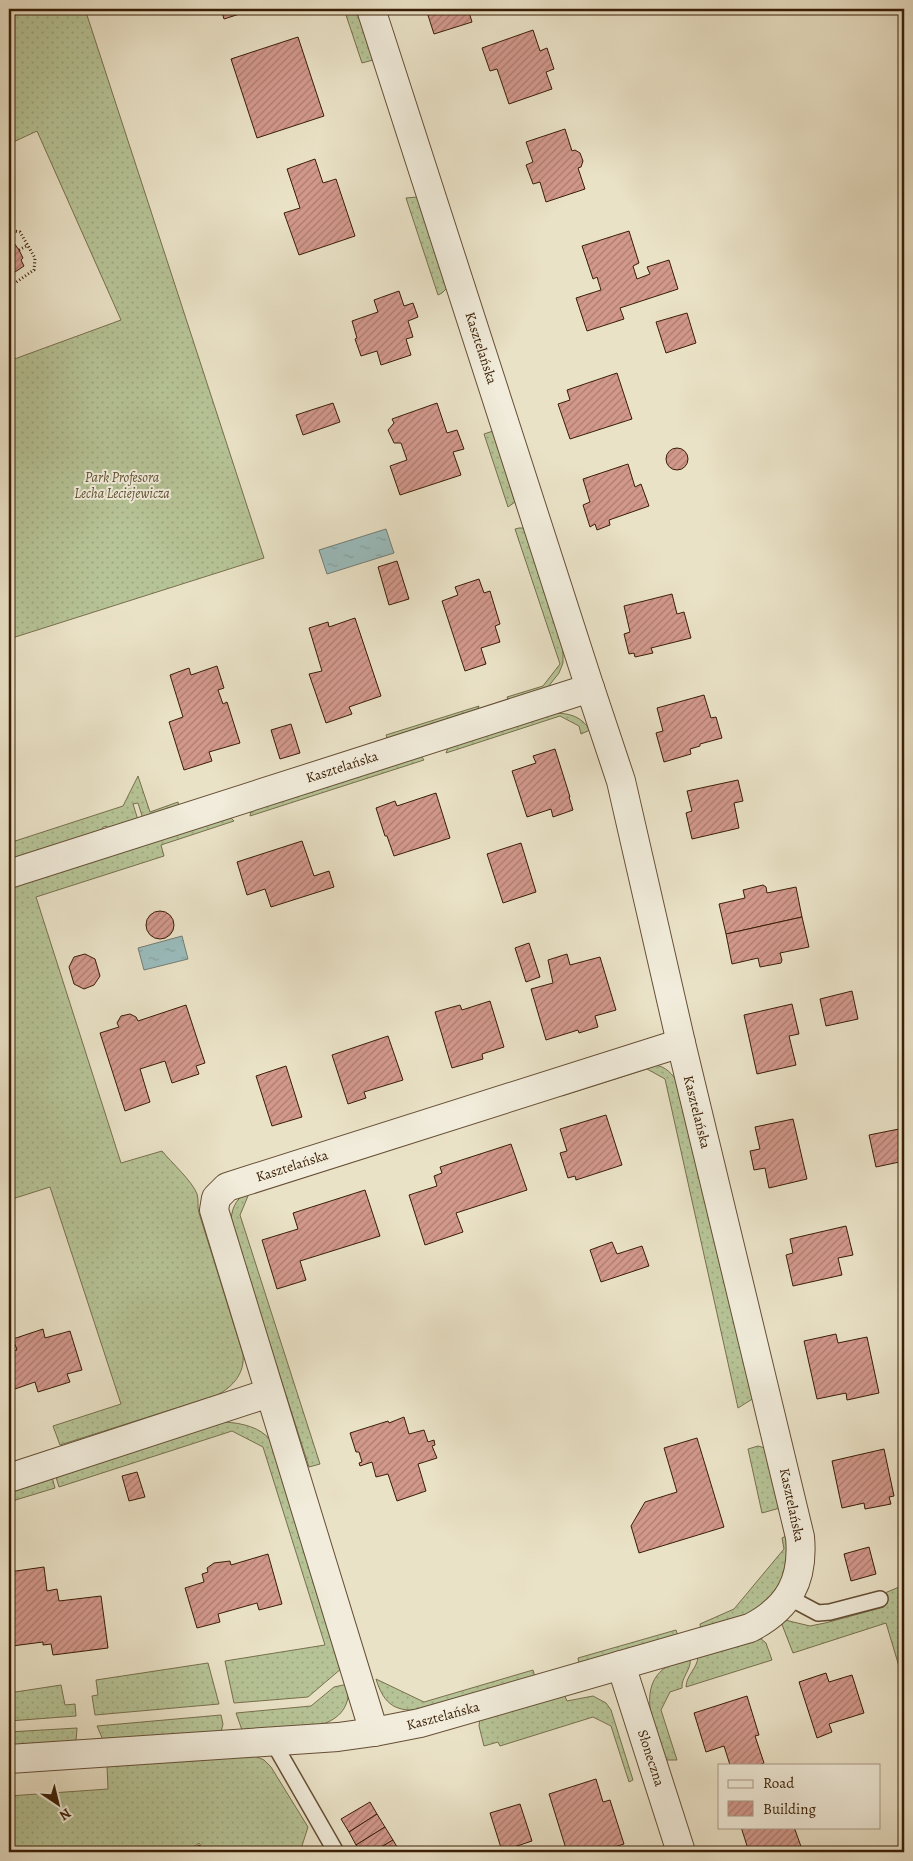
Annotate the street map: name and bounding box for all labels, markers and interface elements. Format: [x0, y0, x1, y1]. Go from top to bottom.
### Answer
street label: Kasztelańska [460, 310, 502, 387]
park label: Park Profesora Lecha Leciejewicza [74, 468, 170, 503]
street label: Kasztelańska [304, 746, 381, 788]
street label: Kasztelańska [679, 1073, 715, 1151]
street label: Kasztelańska [254, 1145, 331, 1187]
street label: Kasztelańska [775, 1466, 809, 1544]
street label: Kasztelańska [404, 1697, 482, 1735]
street label: Słoneczna [633, 1727, 669, 1789]
legend [718, 1764, 880, 1828]
text: Road [763, 1773, 795, 1793]
north arrow [32, 1778, 82, 1828]
text: Building [763, 1799, 816, 1819]
text: N [56, 1804, 75, 1825]

